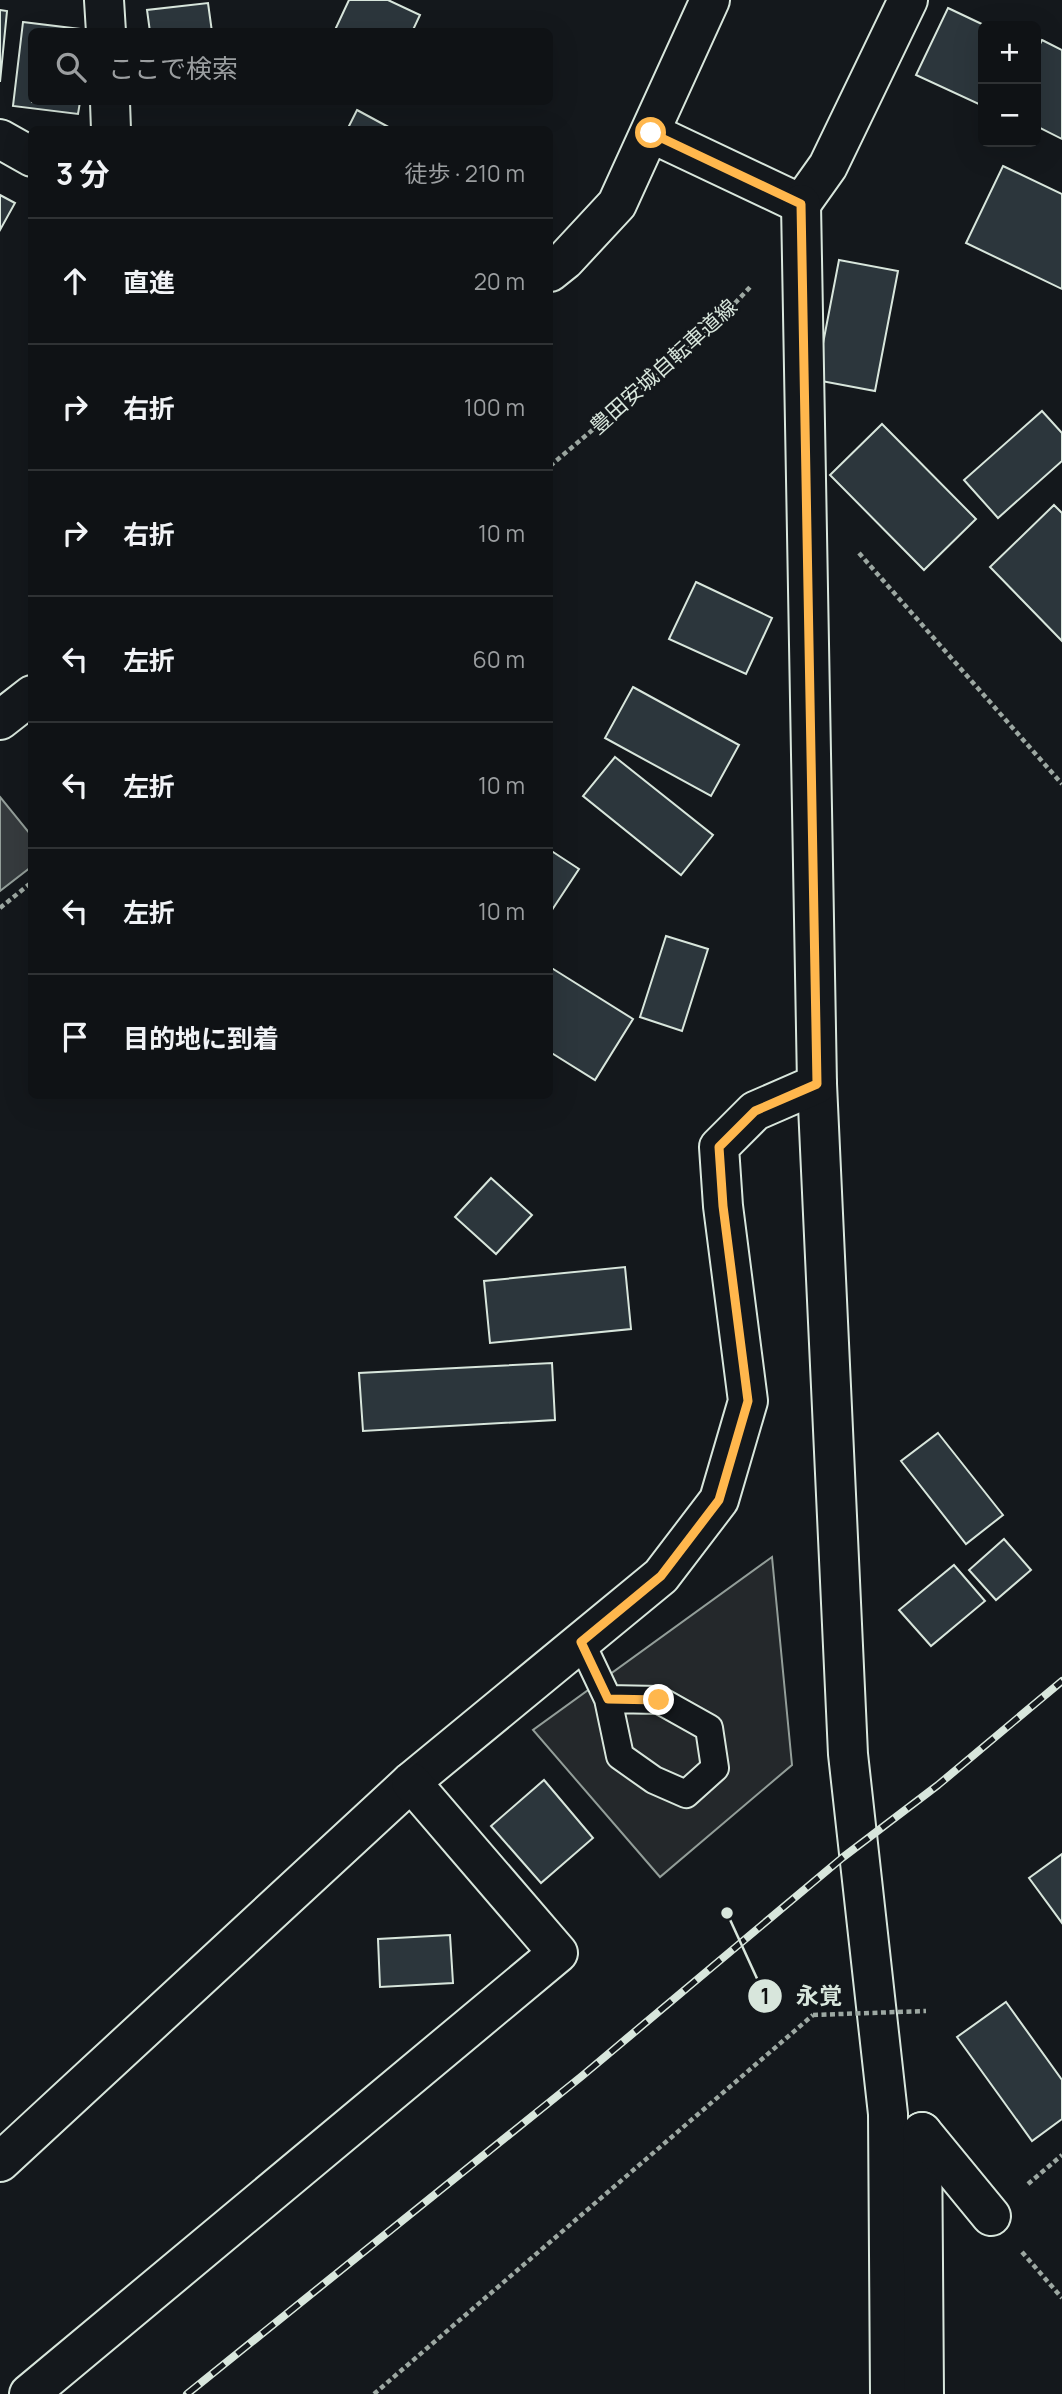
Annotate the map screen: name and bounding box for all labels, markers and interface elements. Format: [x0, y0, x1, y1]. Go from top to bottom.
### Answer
map controls [978, 21, 1041, 147]
button: + [978, 21, 1041, 84]
search box [28, 28, 553, 105]
icon: search [52, 48, 90, 86]
text: ここで検索 [108, 50, 238, 86]
button: − [978, 84, 1041, 147]
route start [635, 117, 666, 148]
text: 3 分 [56, 153, 109, 194]
text: 徒歩 · 210 m [404, 157, 525, 189]
icon: ahead [56, 262, 94, 300]
text: 直進 [123, 264, 175, 300]
text: 20 m [474, 265, 525, 297]
street label: 豊田安城自転車道線 [583, 292, 743, 440]
icon: right [56, 388, 94, 426]
text: 右折 [123, 390, 175, 426]
text: 100 m [464, 391, 525, 423]
icon: right [56, 514, 94, 552]
text: 右折 [123, 516, 175, 552]
text: 10 m [478, 517, 525, 549]
icon: left [56, 640, 94, 678]
text: 左折 [123, 642, 175, 678]
text: 60 m [473, 643, 525, 675]
icon: left [56, 766, 94, 804]
text: 左折 [123, 768, 175, 804]
text: 10 m [478, 769, 525, 801]
icon: left [56, 892, 94, 930]
text: 左折 [123, 894, 175, 930]
text: 10 m [478, 895, 525, 927]
icon: arrive [56, 1018, 94, 1056]
text: 目的地に到着 [123, 1020, 279, 1056]
route end [643, 1684, 674, 1715]
callout: 永覚 [747, 1974, 856, 2018]
text: 永覚 [796, 1979, 842, 2011]
text: 1 [760, 1982, 770, 2010]

